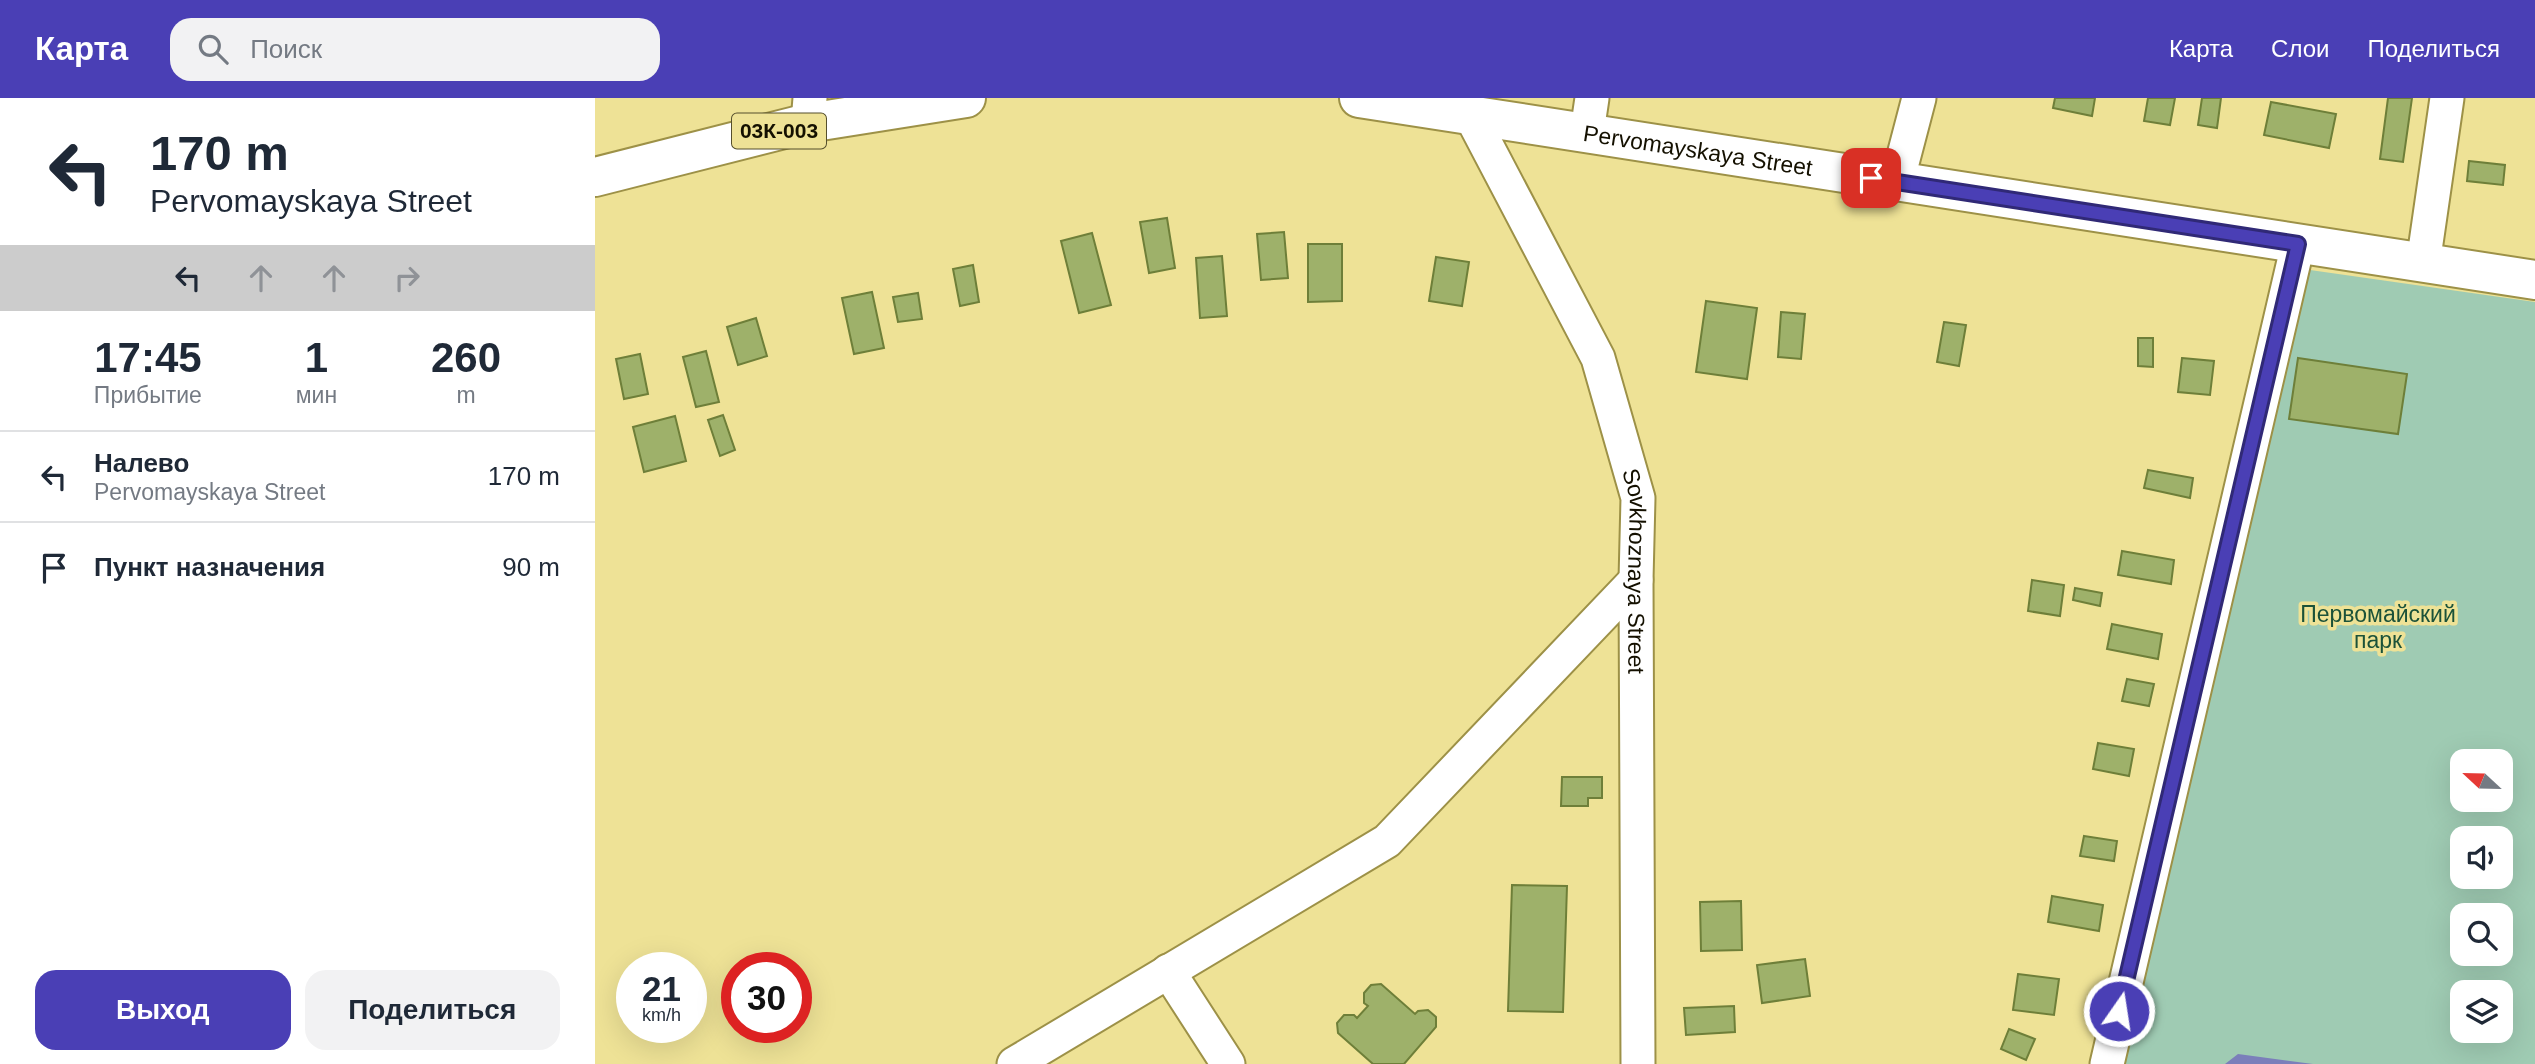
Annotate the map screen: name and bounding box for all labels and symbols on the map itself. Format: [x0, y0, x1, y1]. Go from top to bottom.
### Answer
road number: 03К-003 [732, 114, 826, 148]
street label: Pervomayskaya Street [1582, 120, 1815, 181]
pin [1841, 148, 1901, 208]
street label: Sovkhoznaya Street [1617, 465, 1651, 674]
park label: Первомайский парк [2300, 601, 2456, 653]
north arrow [2450, 749, 2513, 812]
speed limit sign: 30 [721, 952, 812, 1043]
position arrow [2082, 974, 2156, 1048]

